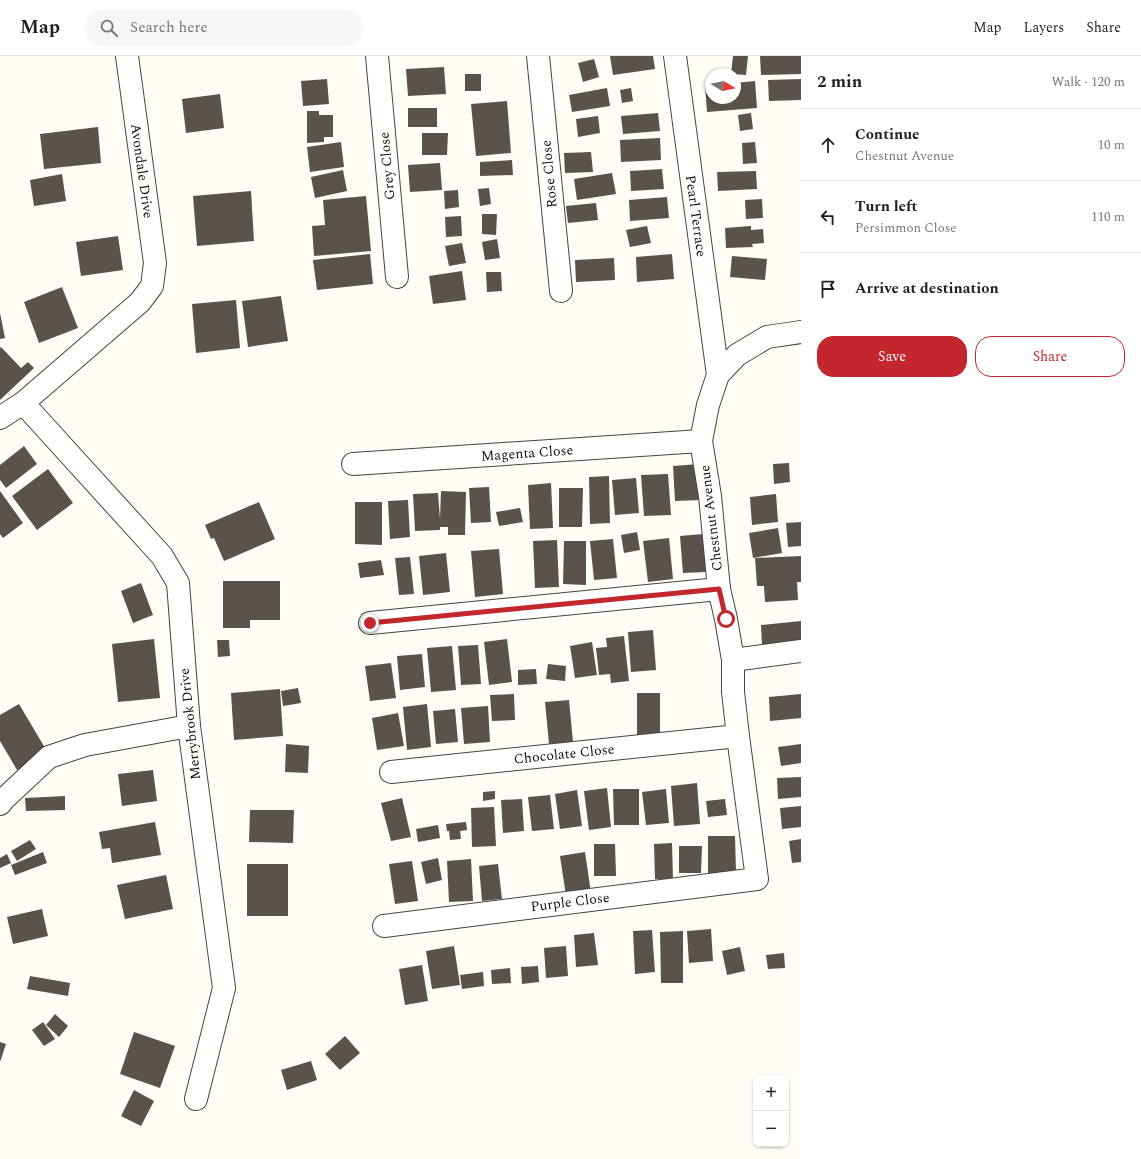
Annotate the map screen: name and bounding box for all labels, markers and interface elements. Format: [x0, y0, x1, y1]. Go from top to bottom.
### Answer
search box [84, 10, 364, 46]
text: Map [20, 13, 60, 42]
text: Search here [130, 16, 208, 39]
icon: search [98, 17, 120, 39]
text: Map [973, 17, 1002, 38]
text: Layers [1024, 17, 1064, 38]
text: Share [1086, 17, 1121, 38]
north arrow [705, 68, 741, 104]
text: 2 min [817, 69, 862, 95]
text: Walk · 120 m [1051, 72, 1125, 92]
street label: Avondale Drive [125, 122, 159, 220]
text: Continue [855, 123, 920, 146]
street label: Grey Close [374, 131, 400, 201]
icon: ahead [817, 134, 839, 156]
text: 10 m [1098, 135, 1125, 155]
street label: Rose Close [536, 139, 562, 209]
text: Chestnut Avenue [855, 146, 954, 166]
street label: Pearl Terrace [680, 174, 712, 259]
text: Turn left [855, 195, 917, 218]
icon: left [817, 206, 839, 228]
text: 110 m [1091, 207, 1125, 227]
text: Persimmon Close [855, 218, 957, 238]
text: Arrive at destination [855, 277, 999, 300]
icon: arrive [817, 278, 839, 300]
button: Save [817, 336, 967, 377]
button: Share [975, 336, 1125, 377]
street label: Magenta Close [480, 439, 574, 467]
street label: Chestnut Avenue [694, 464, 728, 572]
route start [717, 610, 735, 628]
route end [361, 614, 379, 632]
street label: Merrybrook Drive [174, 667, 206, 781]
street label: Chocolate Close [513, 738, 616, 770]
street label: Purple Close [529, 887, 611, 917]
map controls [753, 1075, 789, 1147]
button: + [753, 1075, 789, 1111]
button: − [753, 1111, 789, 1147]

